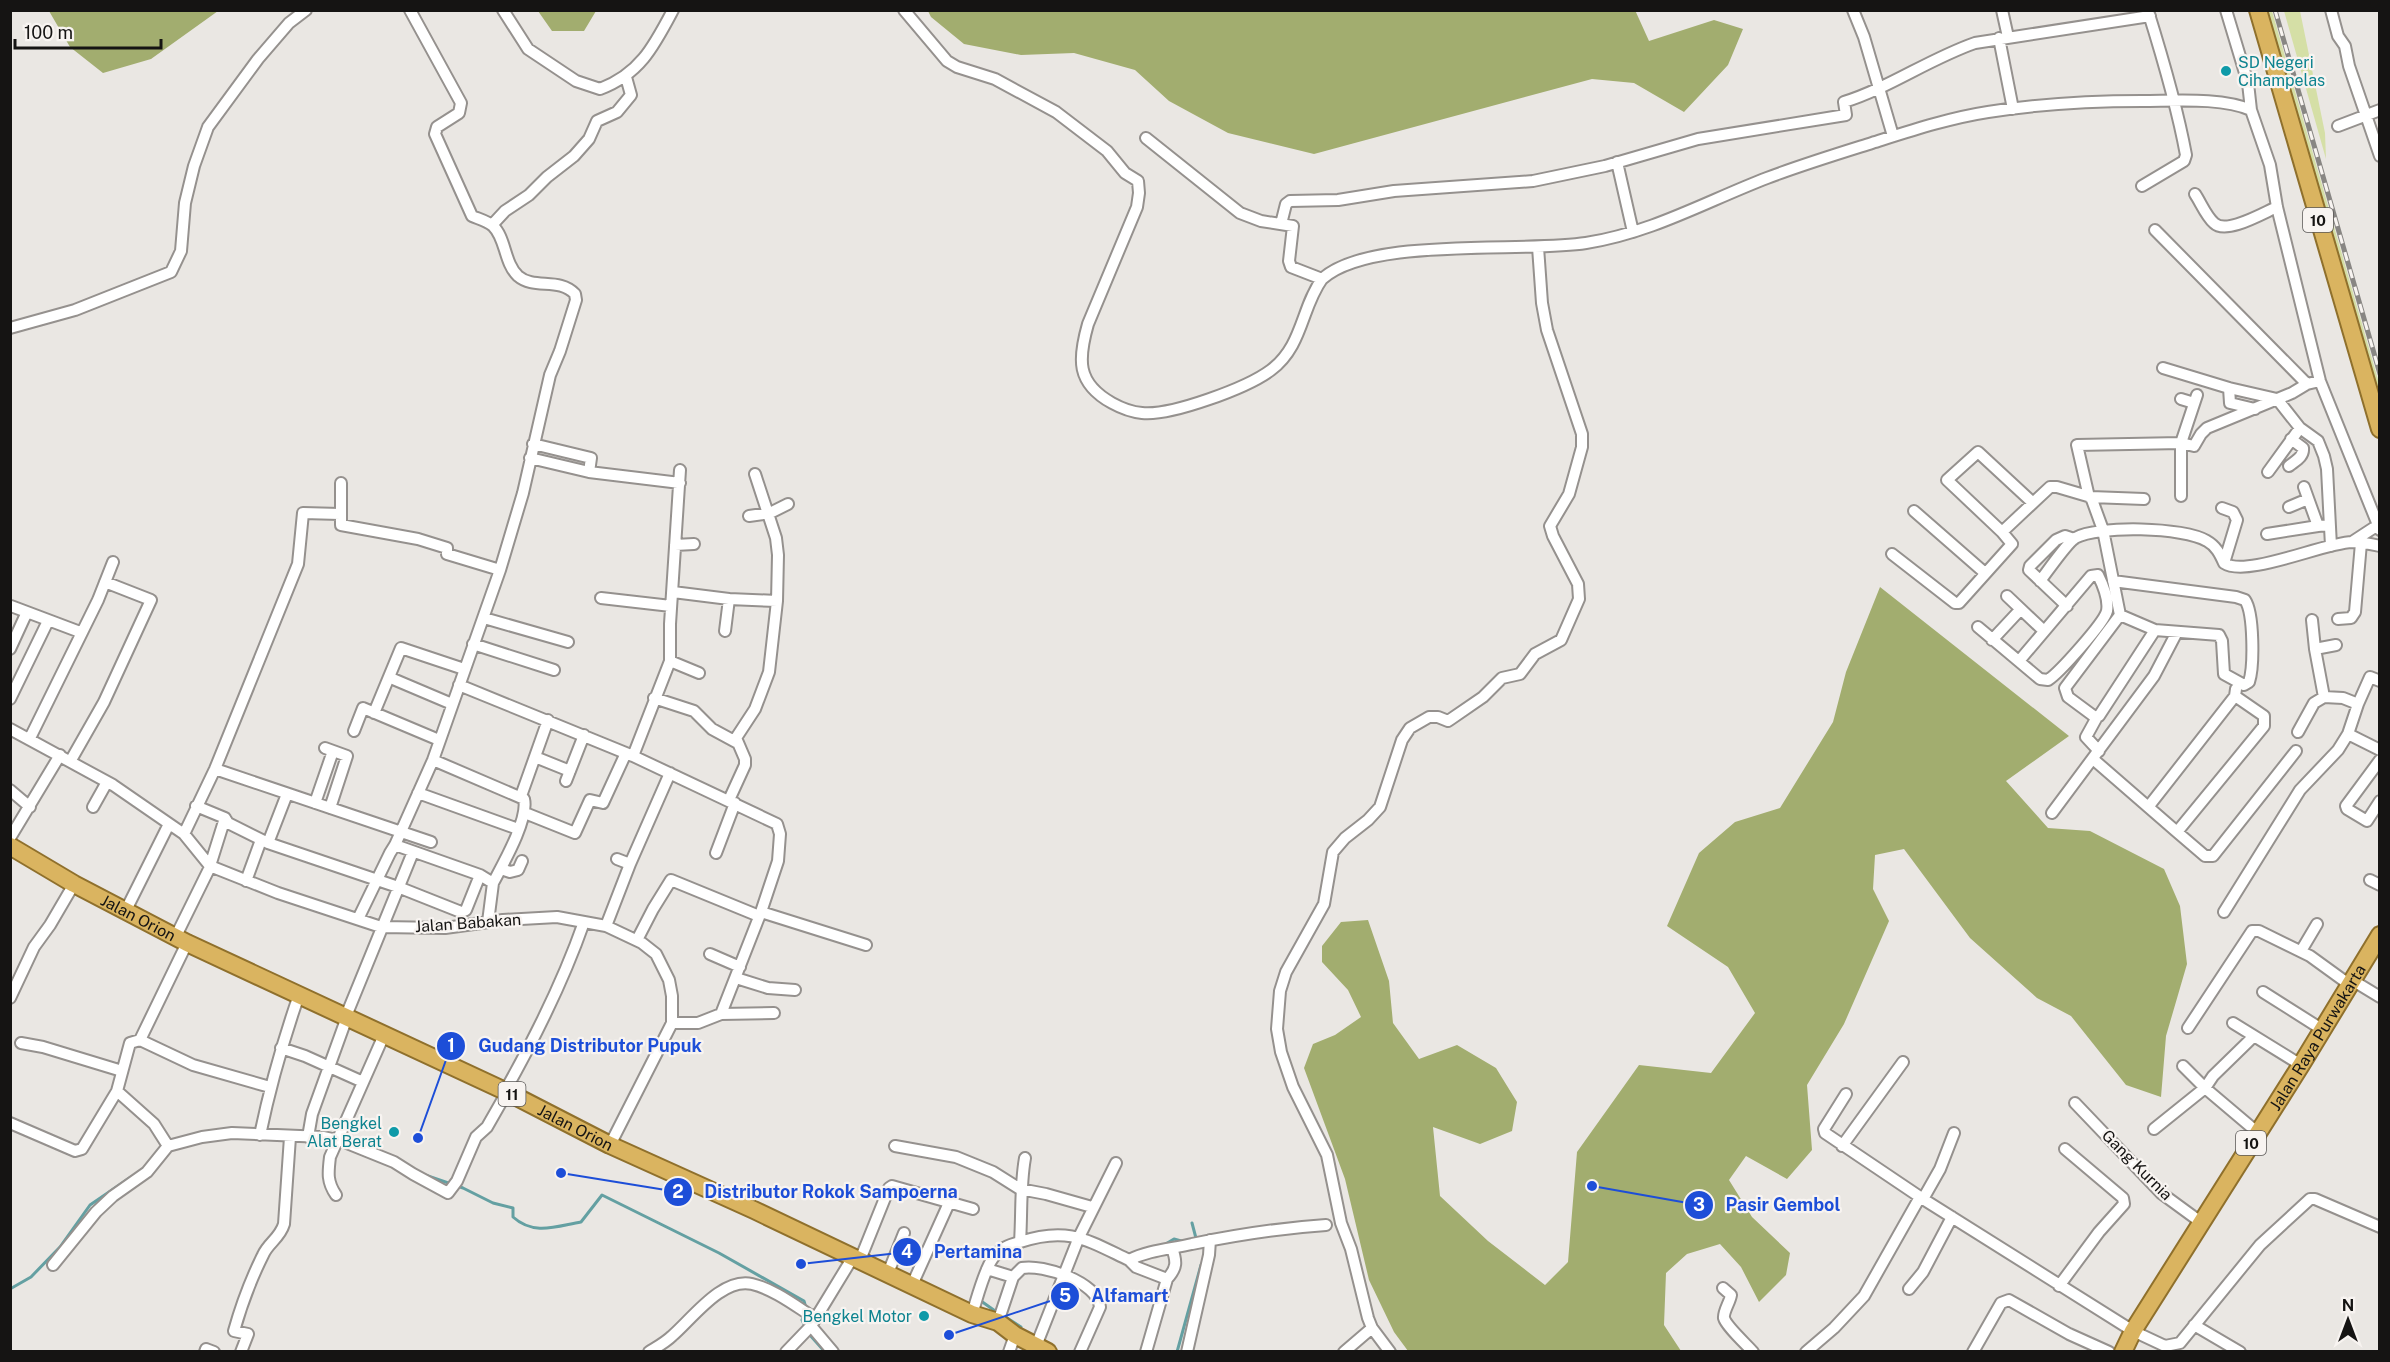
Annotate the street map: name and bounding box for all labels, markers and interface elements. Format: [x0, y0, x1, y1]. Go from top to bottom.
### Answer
scale bar [15, 12, 160, 50]
text: 100 m [24, 22, 73, 43]
place label: SD Negeri Cihampelas [2238, 53, 2325, 90]
marker: SD Negeri Cihampelas [2219, 64, 2233, 78]
road number: 10 [2303, 208, 2333, 232]
street label: Jalan Orion [98, 890, 179, 945]
street label: Jalan Babakan [414, 910, 522, 936]
street label: Jalan Raya Purwakarta [2265, 961, 2369, 1114]
callout: Gudang Distributor Pupuk [436, 1028, 714, 1064]
text: 1 [447, 1035, 455, 1056]
text: Gudang Distributor Pupuk [478, 1035, 702, 1056]
road number: 11 [498, 1082, 526, 1106]
street label: Jalan Orion [535, 1100, 616, 1154]
place label: Bengkel Alat Berat [307, 1114, 382, 1151]
marker: Bengkel Alat Berat [387, 1125, 401, 1139]
street label: Gang Kurnia [2098, 1126, 2176, 1204]
road number: 10 [2236, 1131, 2266, 1155]
callout: Distributor Rokok Sampoerna [663, 1174, 970, 1210]
text: 2 [672, 1181, 684, 1202]
text: Distributor Rokok Sampoerna [704, 1181, 958, 1202]
callout: Pasir Gembol [1684, 1187, 1853, 1223]
text: 3 [1693, 1194, 1705, 1215]
text: Pasir Gembol [1726, 1194, 1840, 1215]
callout: Pertamina [892, 1234, 1034, 1270]
text: 4 [901, 1241, 913, 1262]
text: Pertamina [934, 1241, 1022, 1262]
callout: Alfamart [1050, 1278, 1181, 1314]
text: 5 [1059, 1285, 1071, 1306]
text: Alfamart [1091, 1285, 1169, 1306]
north arrow [2318, 1290, 2378, 1350]
text: N [2342, 1296, 2354, 1315]
place label: Bengkel Motor [803, 1307, 912, 1326]
marker: Bengkel Motor [917, 1309, 931, 1323]

